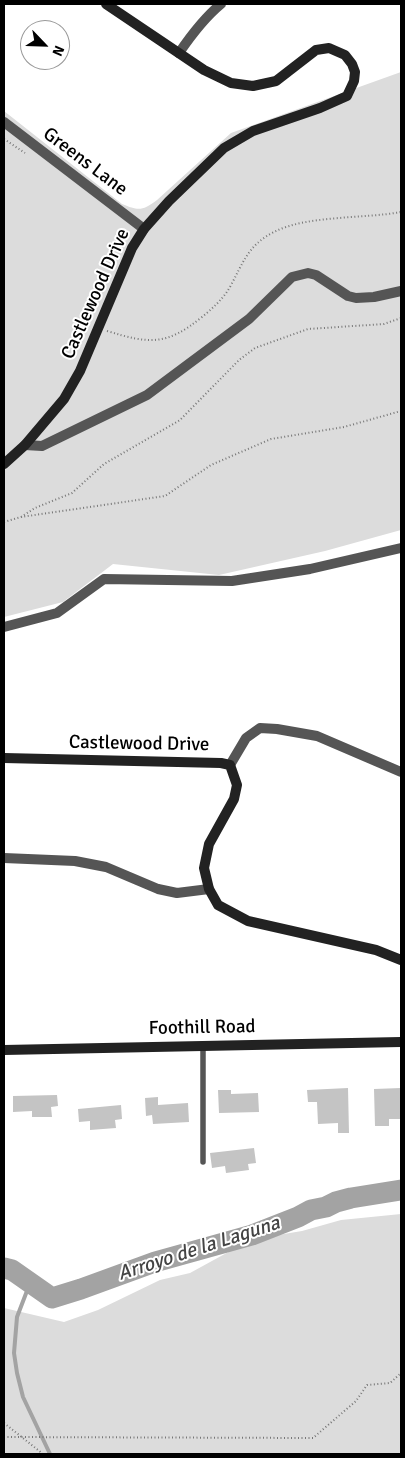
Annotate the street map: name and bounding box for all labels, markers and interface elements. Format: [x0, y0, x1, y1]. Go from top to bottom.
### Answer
north arrow [20, 20, 70, 70]
text: N [48, 43, 68, 59]
street label: Greens Lane [38, 123, 132, 201]
street label: Castlewood Drive [57, 225, 135, 363]
street label: Castlewood Drive [69, 731, 209, 757]
street label: Foothill Road [148, 1016, 256, 1040]
water label: Arroyo de la Laguna [115, 1211, 283, 1287]

